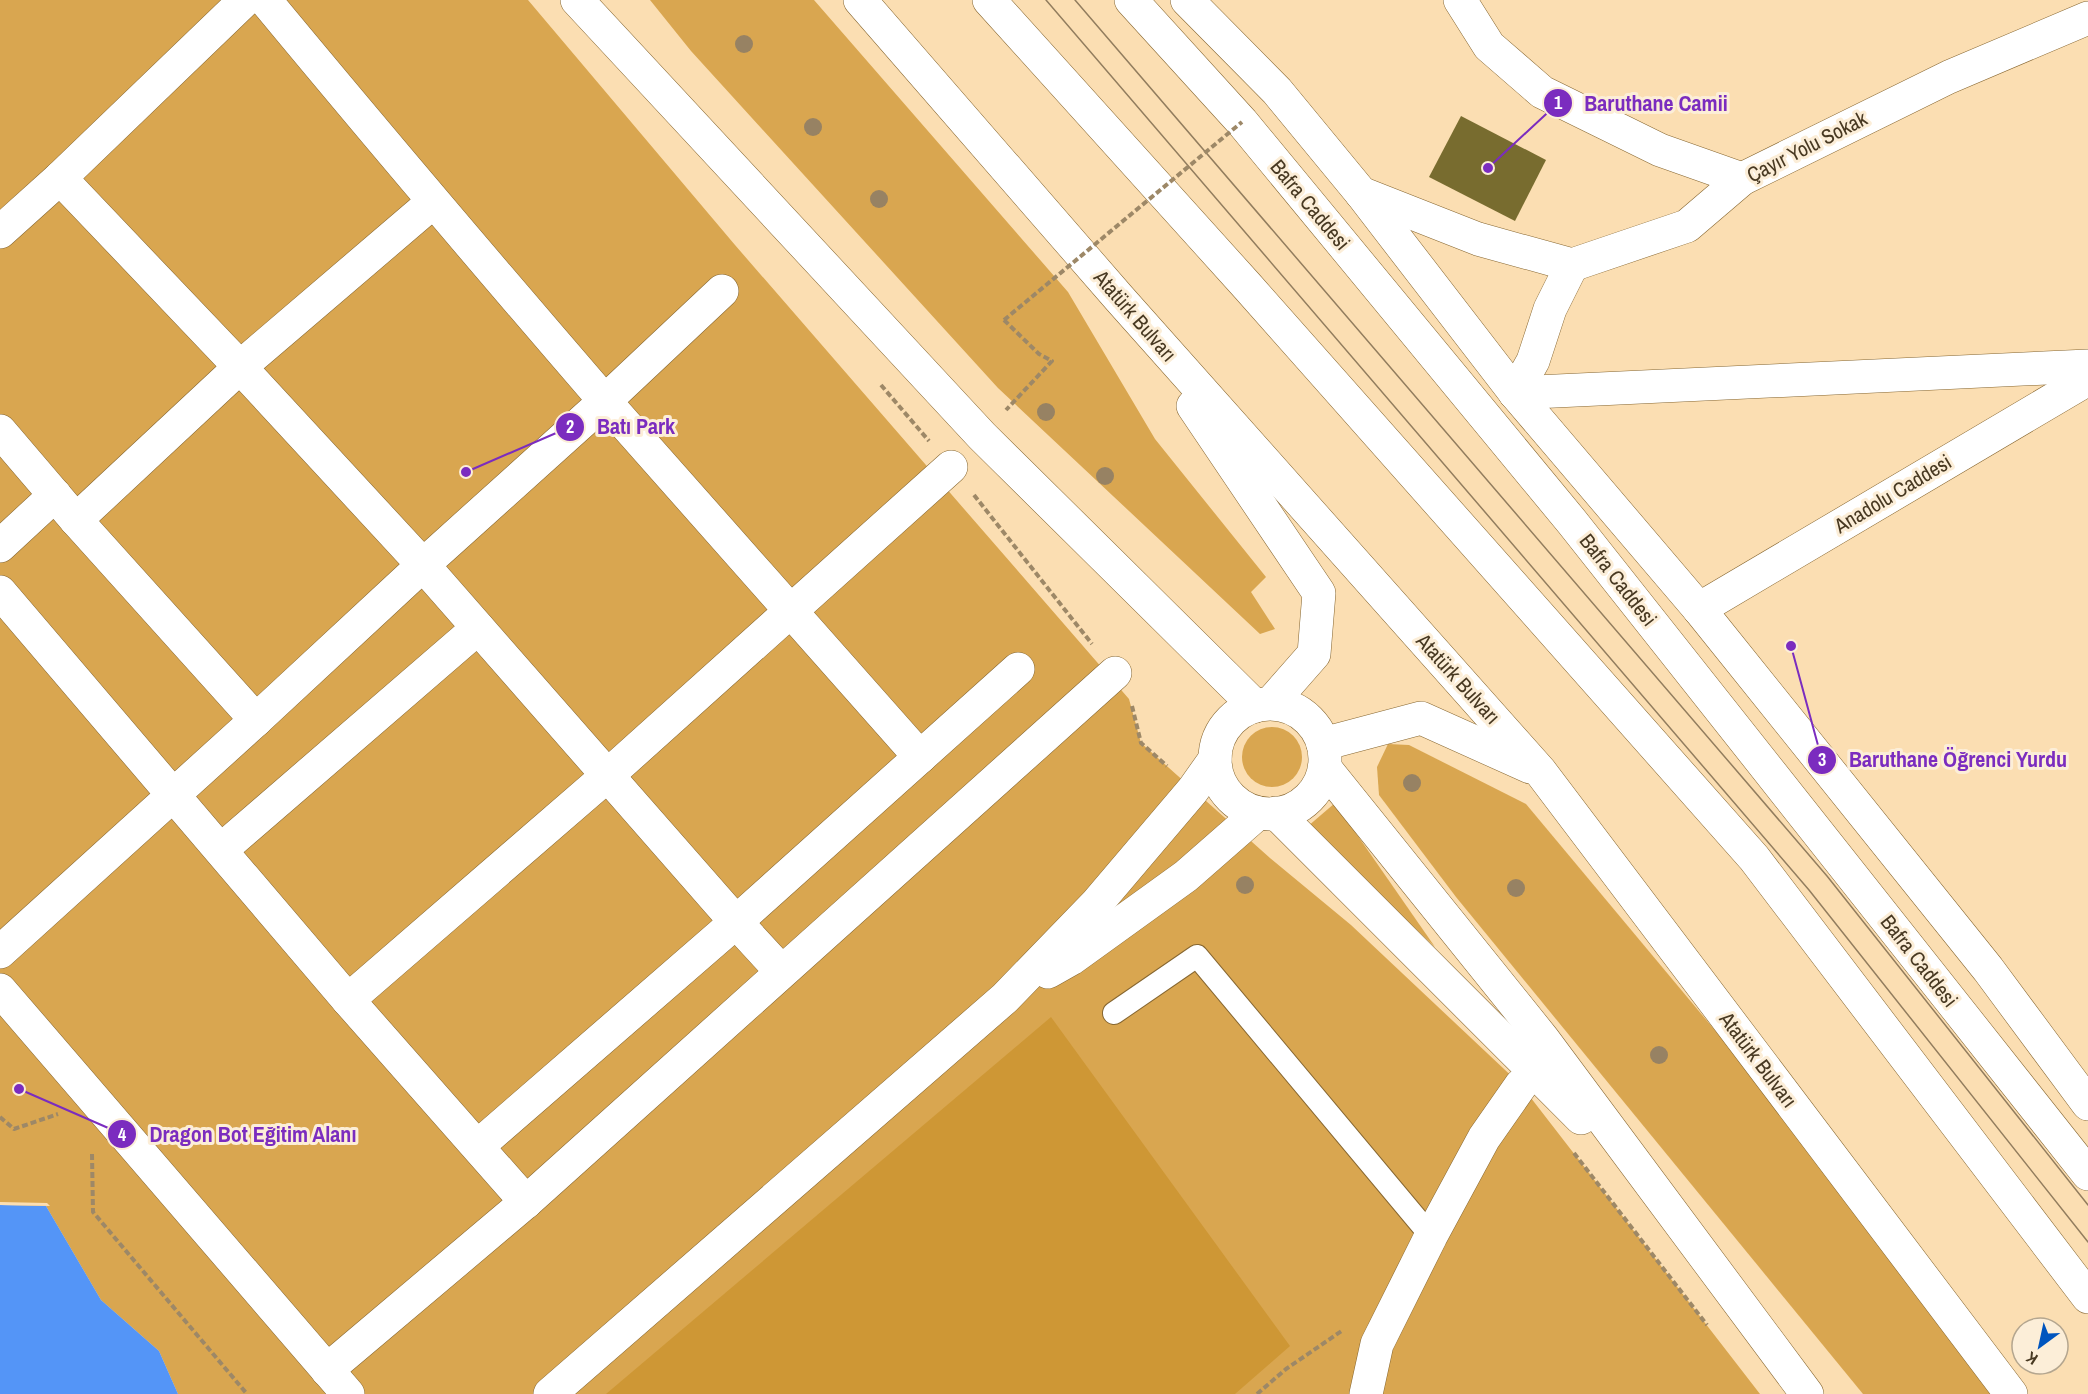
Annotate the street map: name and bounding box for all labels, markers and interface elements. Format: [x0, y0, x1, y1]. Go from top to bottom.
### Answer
callout: Baruthane Camii [1543, 83, 1740, 123]
text: Baruthane Camii [1584, 88, 1728, 118]
text: 1 [1554, 90, 1563, 115]
street label: Çayır Yolu Sokak [1742, 104, 1872, 189]
street label: Bafra Caddesi [1264, 153, 1357, 256]
street label: Atatürk Bulvarı [1087, 263, 1183, 368]
callout: Batı Park [555, 407, 687, 447]
text: Batı Park [597, 411, 676, 441]
text: 2 [566, 414, 574, 439]
street label: Anadolu Caddesi [1828, 447, 1957, 541]
street label: Bafra Caddesi [1573, 527, 1664, 632]
street label: Atatürk Bulvarı [1409, 626, 1507, 730]
callout: Baruthane Öğrenci Yurdu [1807, 740, 2079, 780]
text: Baruthane Öğrenci Yurdu [1849, 744, 2067, 774]
text: 3 [1818, 747, 1826, 772]
street label: Bafra Caddesi [1874, 908, 1965, 1013]
street label: Atatürk Bulvarı [1712, 1005, 1804, 1114]
callout: Dragon Bot Eğitim Alanı [107, 1114, 369, 1154]
text: Dragon Bot Eğitim Alanı [150, 1119, 356, 1149]
text: 4 [118, 1122, 127, 1147]
north arrow [2010, 1316, 2070, 1376]
text: K [2021, 1346, 2042, 1370]

